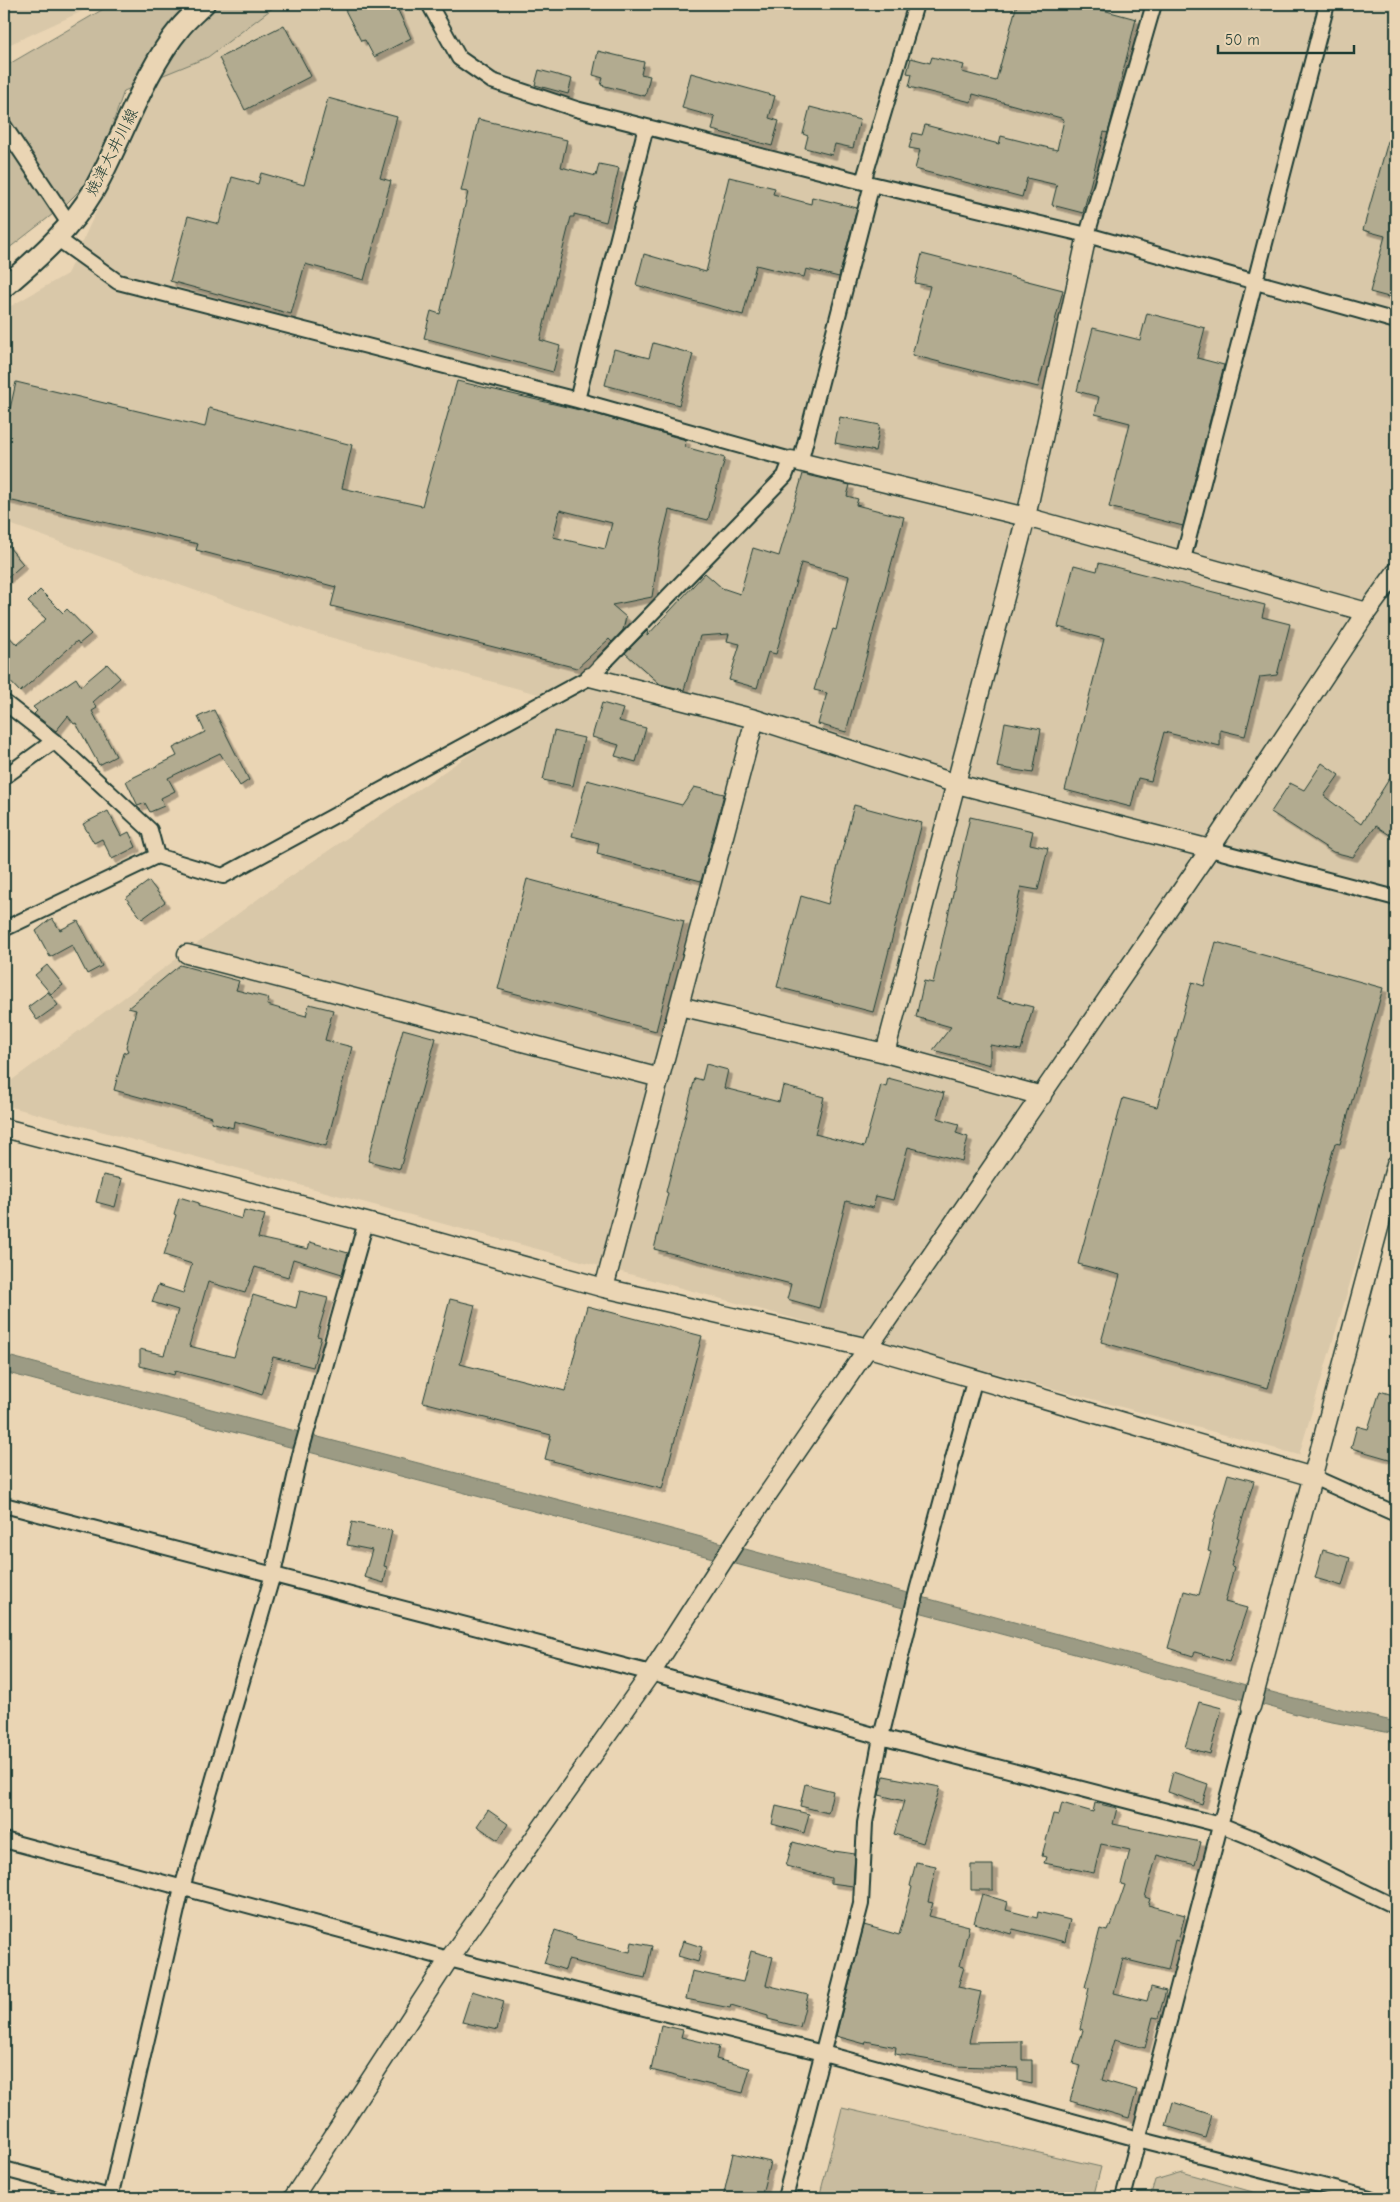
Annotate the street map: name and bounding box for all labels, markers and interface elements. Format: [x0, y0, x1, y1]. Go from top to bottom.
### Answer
scale bar [1218, 22, 1354, 54]
text: 50 m [1225, 31, 1260, 49]
street label: 焼津大井川線 [82, 105, 142, 199]

